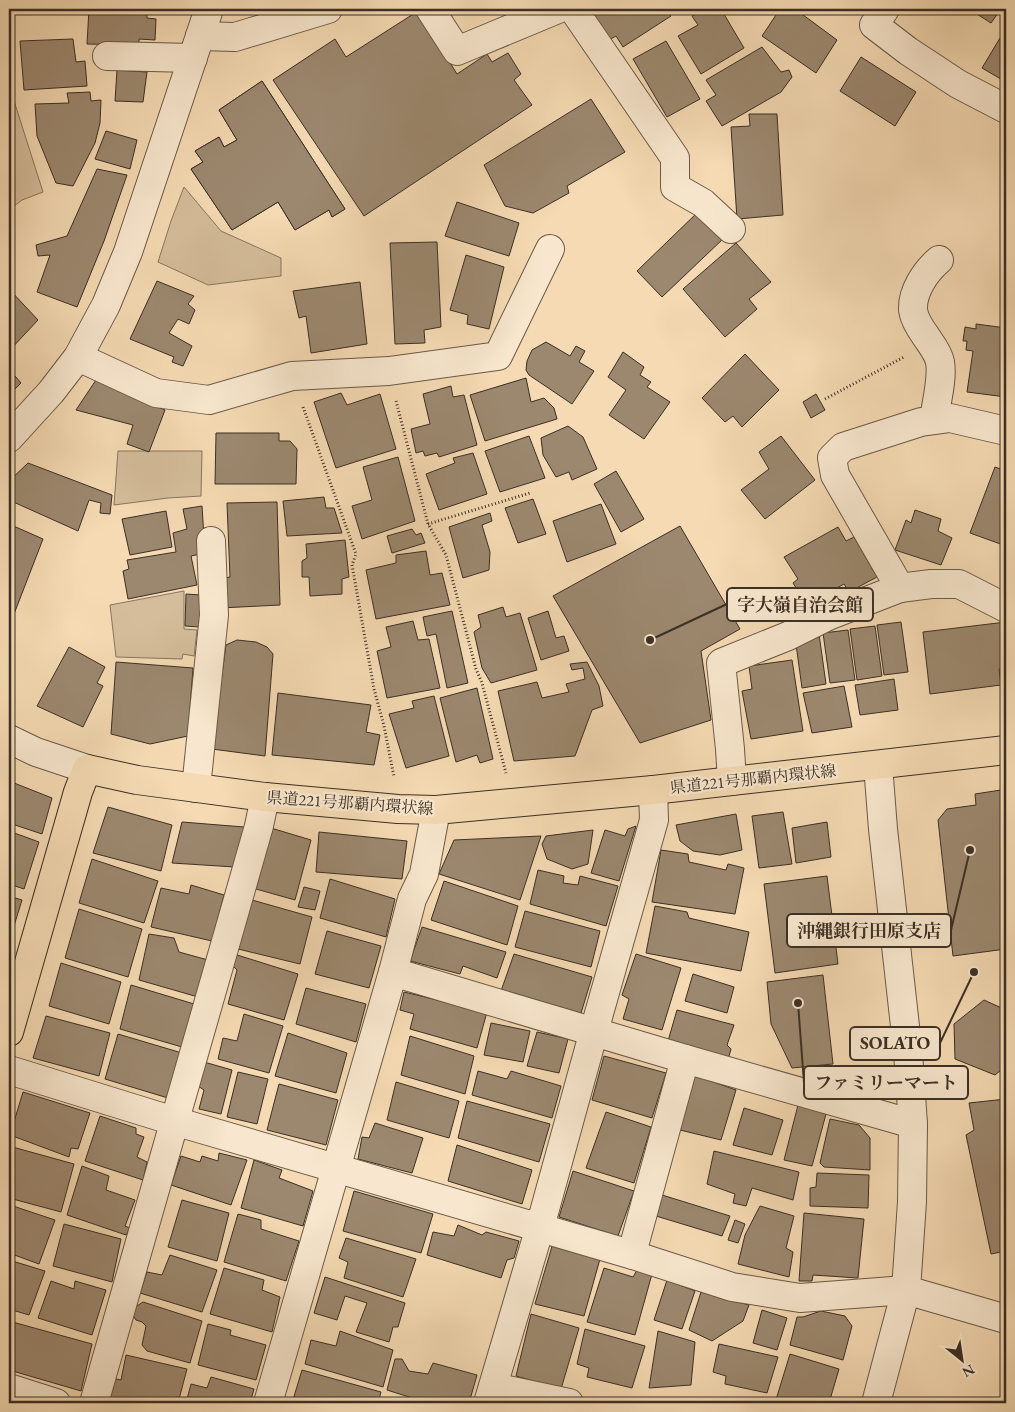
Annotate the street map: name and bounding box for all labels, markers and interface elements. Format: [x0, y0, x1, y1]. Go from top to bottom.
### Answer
callout: 字大嶺自治会館 [727, 588, 873, 621]
text: 字大嶺自治会館 [737, 593, 863, 616]
street label: 県道221号那覇内環状線 [669, 760, 837, 798]
street label: 県道221号那覇内環状線 [266, 787, 434, 819]
callout: 沖縄銀行田原支店 [787, 914, 951, 947]
text: 沖縄銀行田原支店 [797, 919, 941, 942]
callout: SOLATO [850, 1027, 940, 1060]
text: SOLATO [860, 1031, 930, 1054]
callout: ファミリーマート [804, 1066, 968, 1099]
text: ファミリーマート [814, 1071, 958, 1094]
north arrow [938, 1334, 988, 1384]
text: N [959, 1361, 978, 1382]

